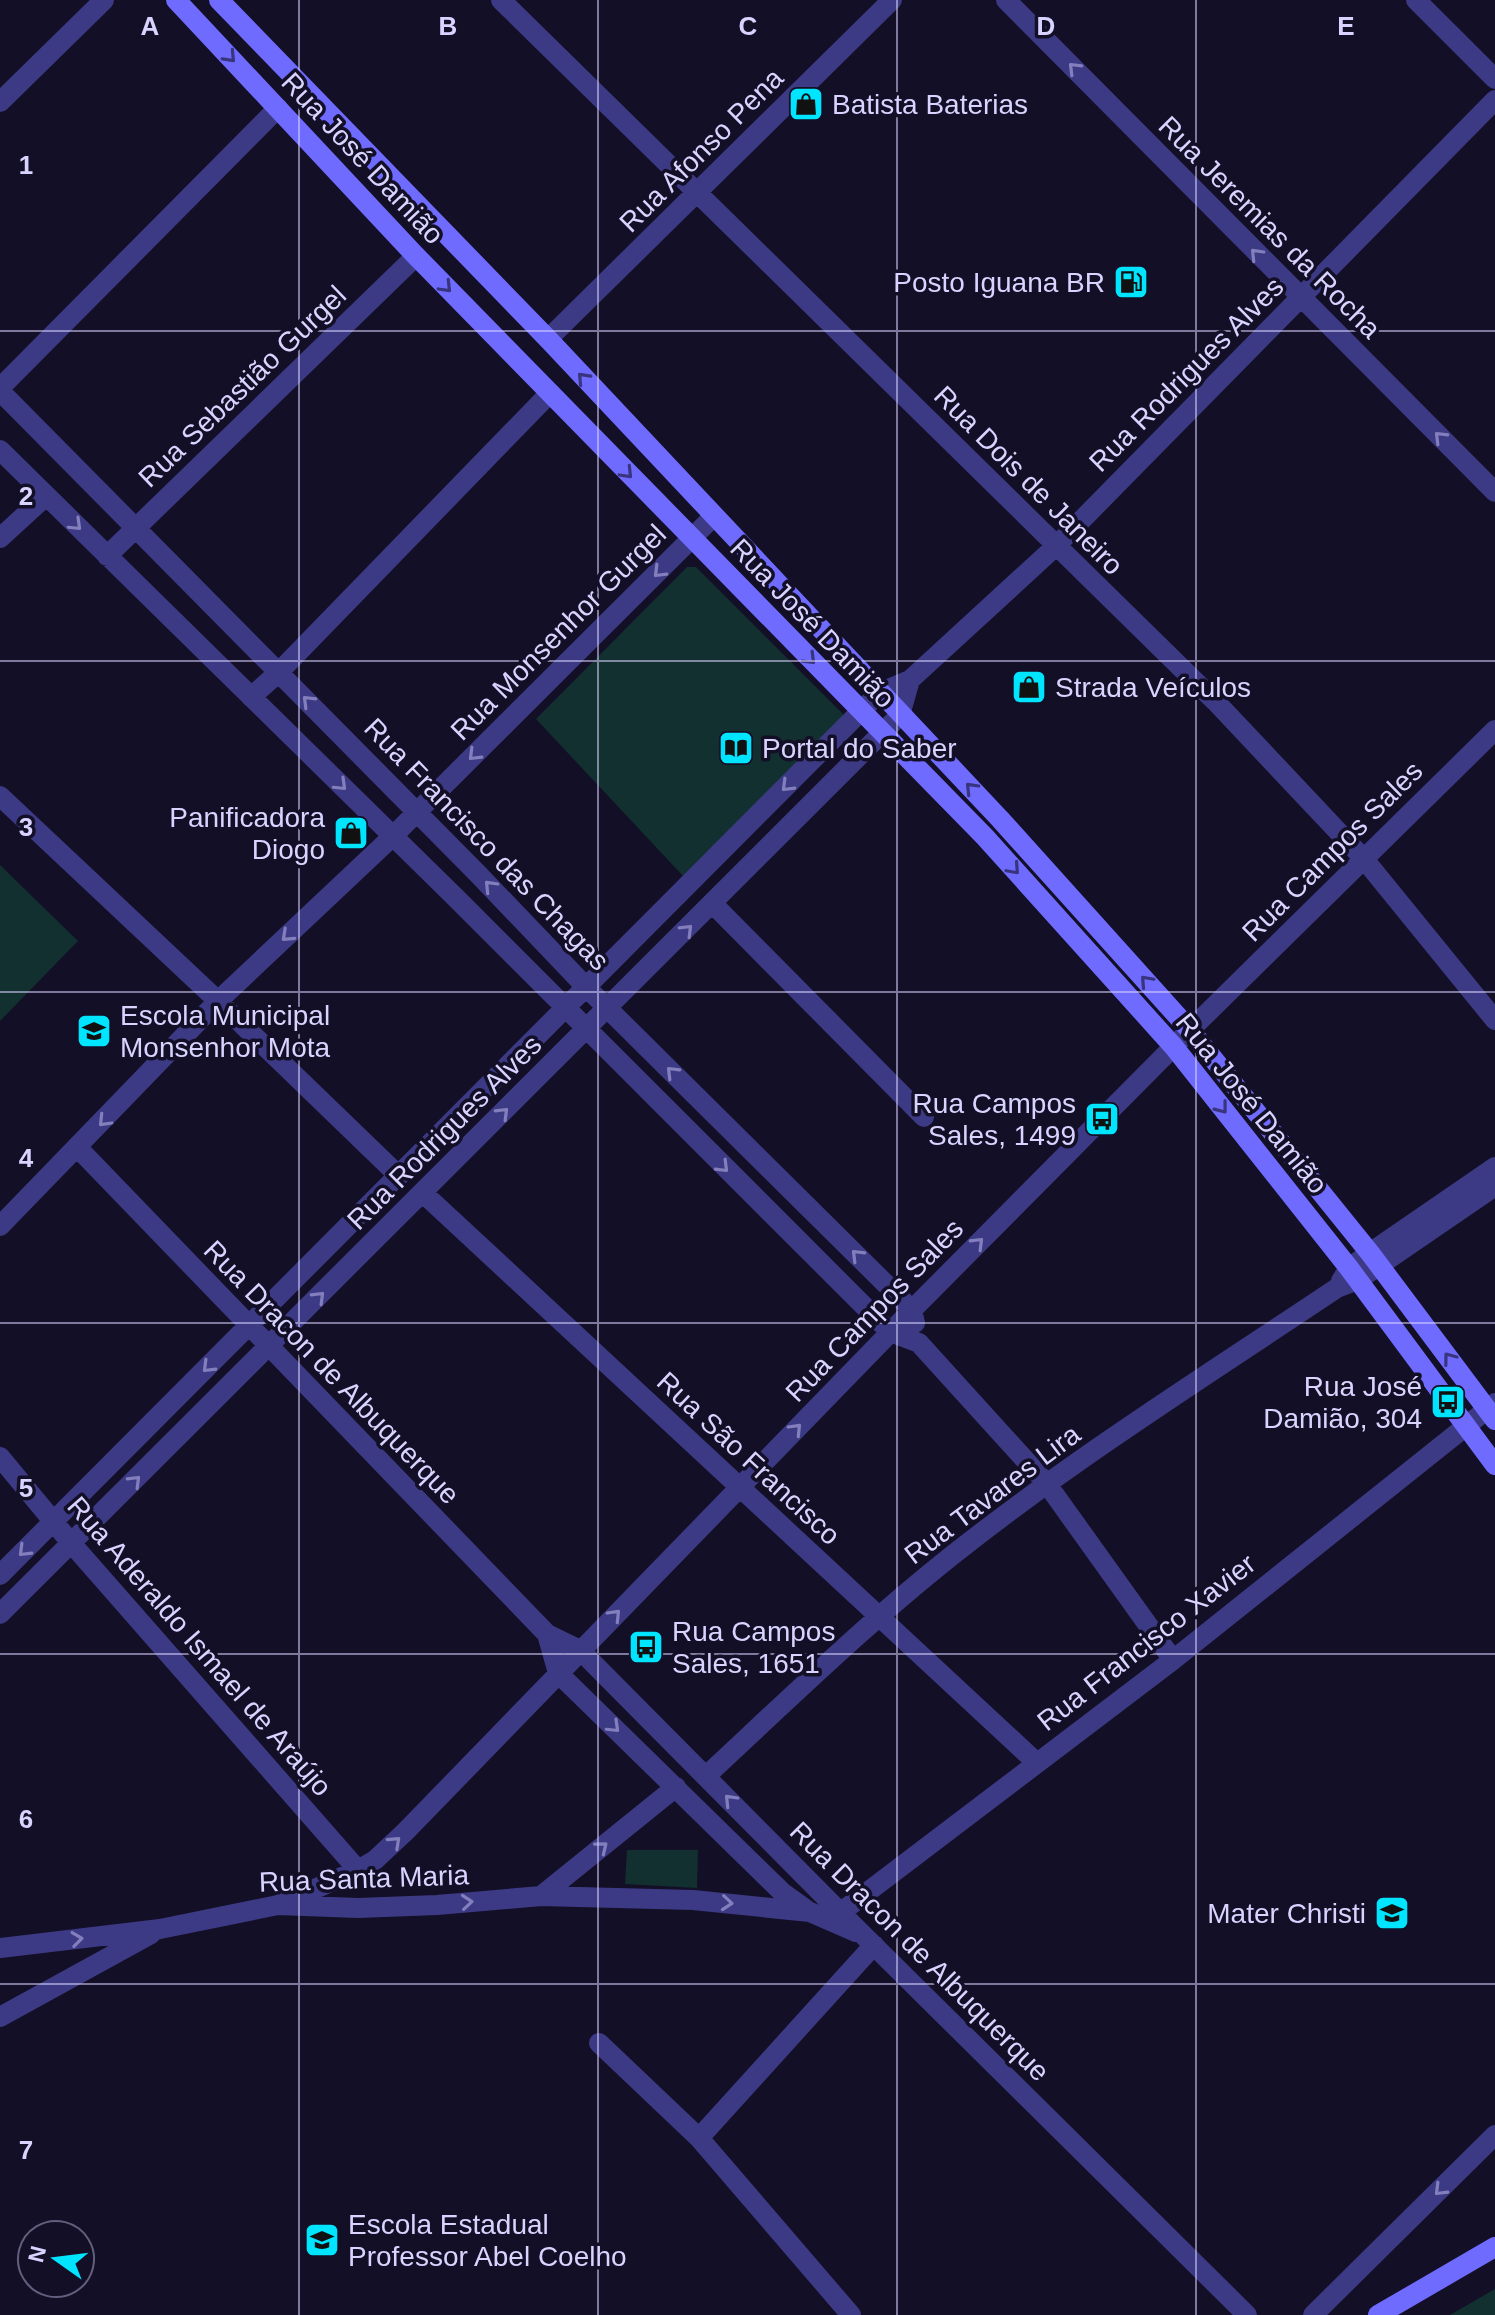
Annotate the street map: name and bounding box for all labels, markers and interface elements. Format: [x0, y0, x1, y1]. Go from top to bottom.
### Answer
text: A [141, 11, 160, 41]
text: B [439, 11, 457, 41]
text: C [739, 11, 758, 41]
text: D [1037, 11, 1055, 41]
text: E [1337, 11, 1355, 41]
one-way arrow [220, 48, 235, 62]
street label: Rua Afonso Pena [613, 62, 790, 238]
one-way arrow [1068, 63, 1083, 77]
street label: Rua José Damião [275, 66, 450, 250]
shop icon: Batista Baterias [787, 85, 825, 123]
place label: Batista Baterias [832, 89, 1028, 120]
street label: Rua Jeremias da Rocha [1152, 110, 1387, 345]
text: 1 [19, 150, 33, 180]
one-way arrow [1251, 249, 1265, 263]
fuel station icon: Posto Iguana BR [1112, 263, 1150, 301]
place label: Posto Iguana BR [893, 267, 1105, 298]
street label: Rua Rodrigues Alves [1083, 271, 1290, 478]
one-way arrow [437, 278, 451, 292]
street label: Rua Sebastião Gurgel [132, 280, 352, 493]
one-way arrow [577, 373, 592, 387]
street label: Rua Dois de Janeiro [928, 380, 1129, 581]
one-way arrow [1435, 432, 1449, 446]
one-way arrow [618, 464, 633, 478]
text: 2 [19, 481, 33, 511]
one-way arrow [67, 515, 81, 530]
street label: Rua Monsenhor Gurgel [444, 518, 672, 746]
street label: Rua José Damião [724, 533, 901, 714]
one-way arrow [653, 563, 668, 577]
one-way arrow [800, 650, 815, 664]
shop icon: Strada Veículos [1010, 668, 1048, 706]
place label: Strada Veículos [1055, 672, 1251, 703]
one-way arrow [303, 696, 317, 710]
street label: Rua Francisco das Chagas [358, 712, 615, 977]
library icon: Portal do Saber [717, 729, 755, 767]
place label: Portal do Saber [762, 733, 957, 764]
one-way arrow [469, 746, 483, 761]
street label: Rua Campos Sales [1236, 755, 1429, 948]
one-way arrow [332, 776, 346, 790]
one-way arrow [782, 777, 796, 791]
one-way arrow [965, 783, 980, 797]
place label: Panificadora Diogo [169, 802, 325, 865]
text: 3 [19, 812, 33, 842]
shop icon: Panificadora Diogo [332, 814, 370, 852]
one-way arrow [1005, 860, 1019, 875]
one-way arrow [485, 881, 500, 895]
one-way arrow [678, 924, 692, 939]
one-way arrow [282, 927, 296, 942]
one-way arrow [1141, 975, 1155, 990]
place label: Escola Municipal Monsenhor Mota [120, 1000, 331, 1063]
street label: Rua José Damião [1170, 1007, 1334, 1200]
school or university icon: Escola Municipal Monsenhor Mota [75, 1012, 113, 1050]
street label: Rua Rodrigues Alves [341, 1029, 548, 1236]
one-way arrow [667, 1067, 681, 1081]
place label: Rua Campos Sales, 1499 [913, 1088, 1076, 1151]
one-way arrow [1212, 1099, 1227, 1113]
bus stop icon: Rua Campos Sales, 1499 [1083, 1100, 1121, 1138]
one-way arrow [494, 1108, 508, 1122]
one-way arrow [99, 1112, 114, 1126]
text: 4 [19, 1143, 34, 1173]
one-way arrow [714, 1158, 728, 1172]
street label: Rua Campos Sales [779, 1213, 969, 1408]
street label: Rua Dracon de Albuquerque [198, 1234, 466, 1510]
one-way arrow [969, 1238, 983, 1252]
one-way arrow [852, 1250, 866, 1264]
one-way arrow [310, 1292, 324, 1306]
one-way arrow [1444, 1352, 1458, 1367]
one-way arrow [203, 1358, 217, 1372]
street label: Rua São Francisco [651, 1366, 846, 1551]
place label: Rua José Damião, 304 [1263, 1371, 1422, 1434]
bus stop icon: Rua José Damião, 304 [1429, 1383, 1467, 1421]
street label: Rua Tavares Lira [899, 1418, 1086, 1570]
one-way arrow [787, 1424, 802, 1438]
text: 5 [19, 1473, 33, 1503]
one-way arrow [126, 1476, 140, 1490]
street label: Rua Aderaldo Ismael de Araújo [61, 1490, 338, 1802]
one-way arrow [19, 1542, 33, 1556]
street label: Rua Francisco Xavier [1031, 1548, 1261, 1737]
one-way arrow [605, 1610, 620, 1624]
place label: Rua Campos Sales, 1651 [672, 1616, 835, 1679]
bus stop icon: Rua Campos Sales, 1651 [627, 1628, 665, 1666]
one-way arrow [605, 1718, 619, 1733]
one-way arrow [725, 1795, 739, 1809]
text: 6 [19, 1804, 33, 1834]
street label: Rua Dracon de Albuquerque [784, 1815, 1056, 2087]
one-way arrow [385, 1837, 400, 1851]
one-way arrow [592, 1842, 607, 1857]
street label: Rua Santa Maria [258, 1859, 470, 1898]
one-way arrow [461, 1894, 474, 1911]
school or university icon: Mater Christi [1373, 1894, 1411, 1932]
one-way arrow [721, 1895, 734, 1912]
place label: Mater Christi [1207, 1898, 1366, 1929]
one-way arrow [71, 1931, 84, 1948]
text: 7 [19, 2135, 33, 2165]
one-way arrow [1435, 2181, 1449, 2195]
place label: Escola Estadual Professor Abel Coelho [348, 2209, 627, 2272]
north arrow [16, 2219, 96, 2299]
school or university icon: Escola Estadual Professor Abel Coelho [303, 2221, 341, 2259]
text: N [23, 2244, 51, 2265]

